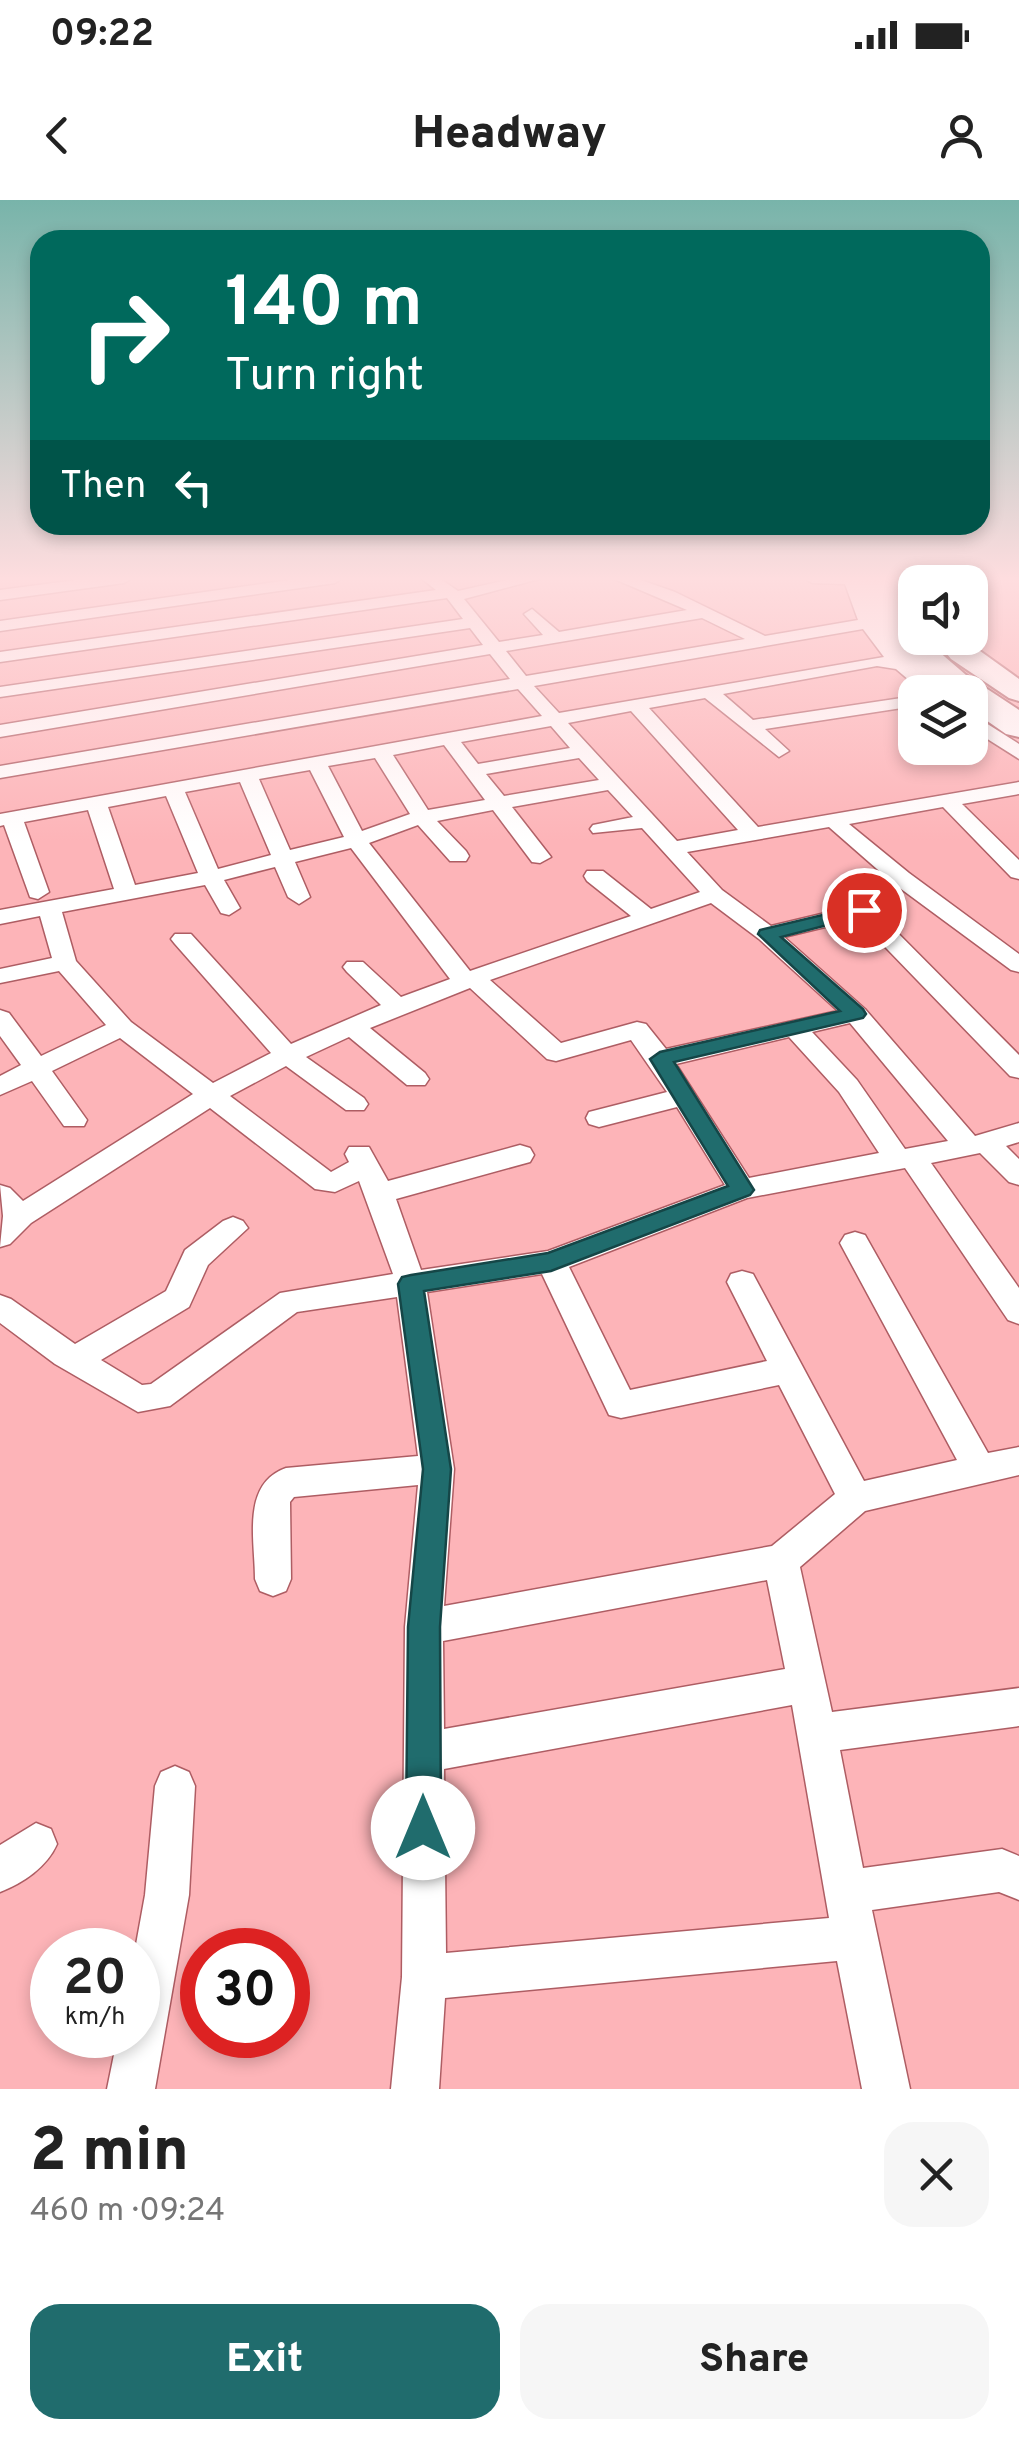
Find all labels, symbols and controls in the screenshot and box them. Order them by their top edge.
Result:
text: 09:22 [50,11,154,60]
text: Headway [412,107,607,164]
icon: back [30,108,85,163]
icon: person [934,108,989,163]
text: 140 m [225,262,423,351]
icon: right [60,270,190,400]
text: Turn right [225,349,424,406]
icon: left [166,460,221,515]
text: Then [60,463,146,512]
map controls [898,565,988,765]
button: sound [898,565,988,655]
button: layers [898,675,988,765]
pin [822,868,907,953]
icon: arrive [837,883,892,938]
position arrow [371,1776,475,1880]
speed limit sign: 30 [180,1928,310,2058]
text: 20 [63,1949,127,2012]
text: km/h [65,2002,125,2034]
text: 2 min [30,2116,189,2192]
button: close [884,2122,989,2227]
text: 460 m · 09:24 [30,2192,225,2232]
button: Exit [30,2304,500,2419]
button: Share [520,2304,989,2419]

